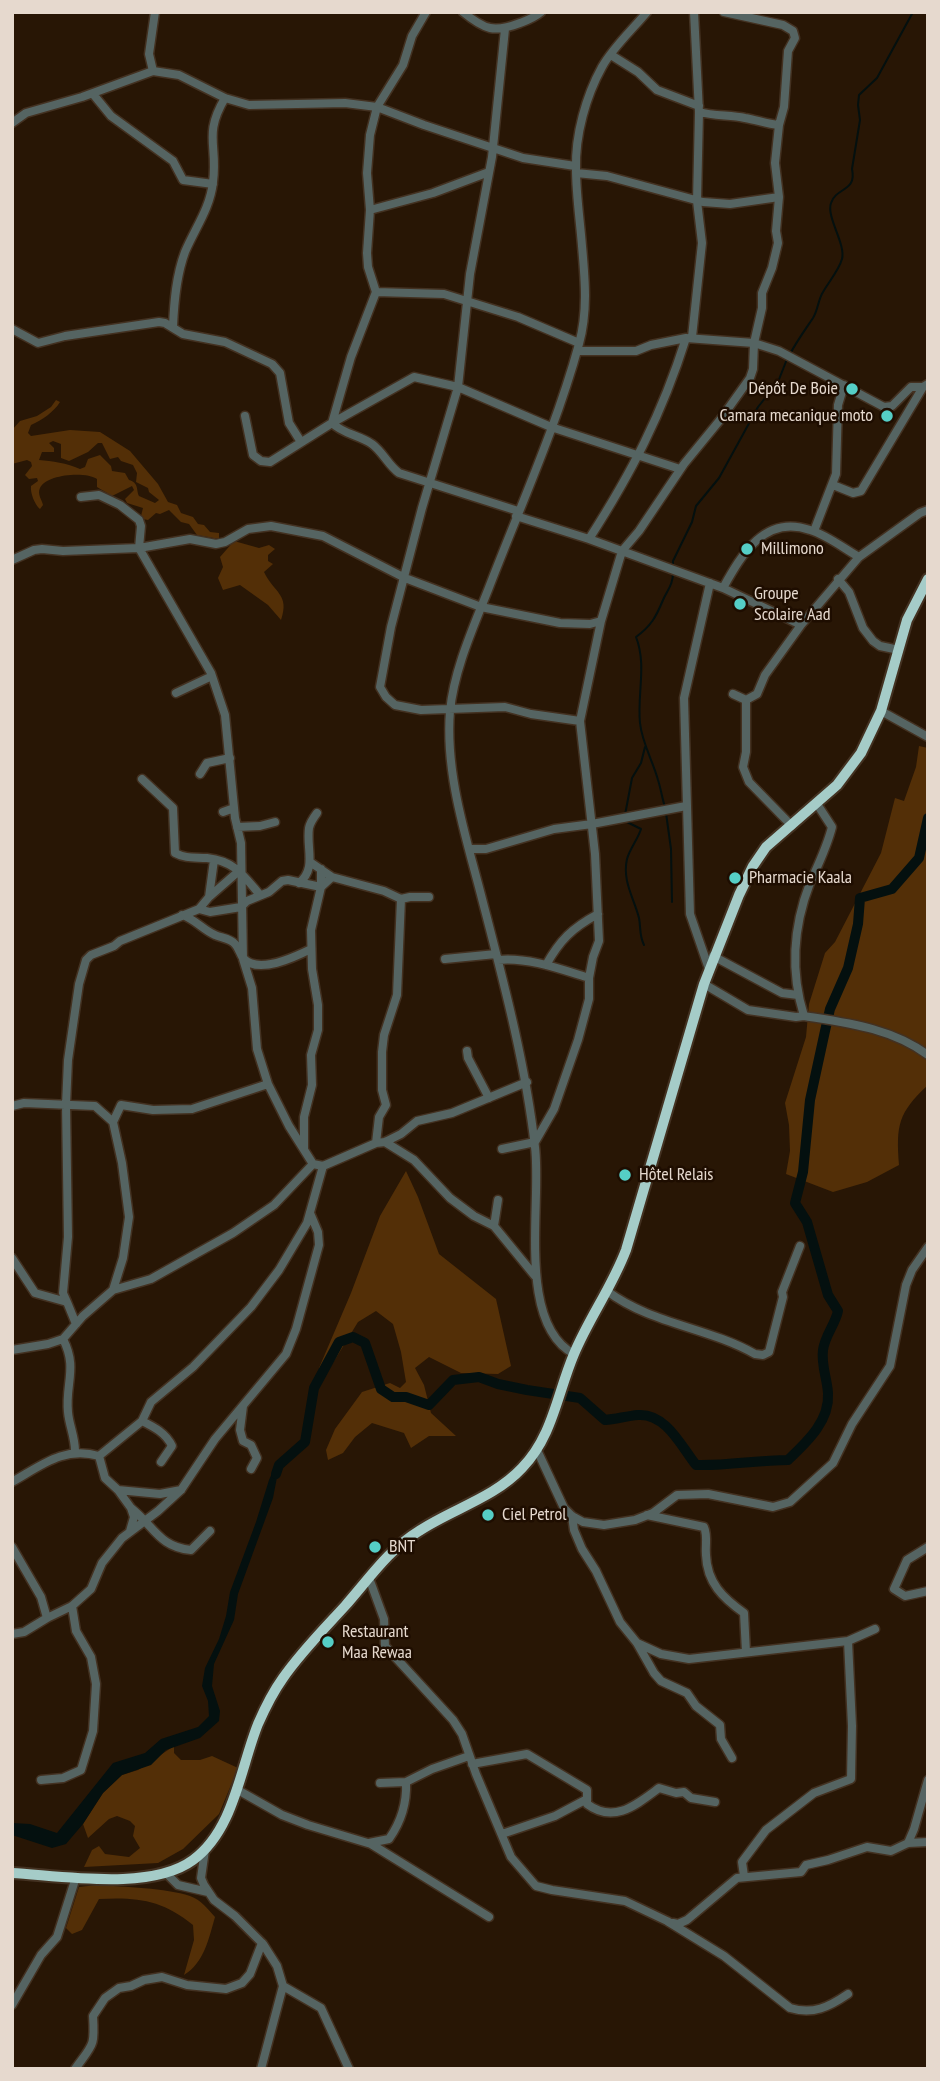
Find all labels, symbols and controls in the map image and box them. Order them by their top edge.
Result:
place label: Dépôt De Boie [748,378,838,400]
marker: Dépôt De Boie [844,381,860,397]
place label: Camara mecanique moto [720,405,873,427]
marker: Camara mecanique moto [879,408,895,424]
place label: Millimono [761,538,824,560]
marker: Millimono [739,541,755,557]
place label: Groupe Scolaire Aad [754,583,831,626]
marker: Groupe Scolaire Aad [732,596,748,612]
place label: Pharmacie Kaala [749,867,852,889]
marker: Pharmacie Kaala [727,870,743,886]
place label: Hôtel Relais [639,1164,713,1186]
marker: Hôtel Relais [617,1167,633,1183]
place label: Ciel Petrol [502,1504,566,1526]
marker: Ciel Petrol [480,1507,496,1523]
place label: BNT [389,1536,415,1558]
marker: BNT [367,1539,383,1555]
place label: Restaurant Maa Rewaa [342,1621,412,1664]
marker: Restaurant Maa Rewaa [320,1634,336,1650]

